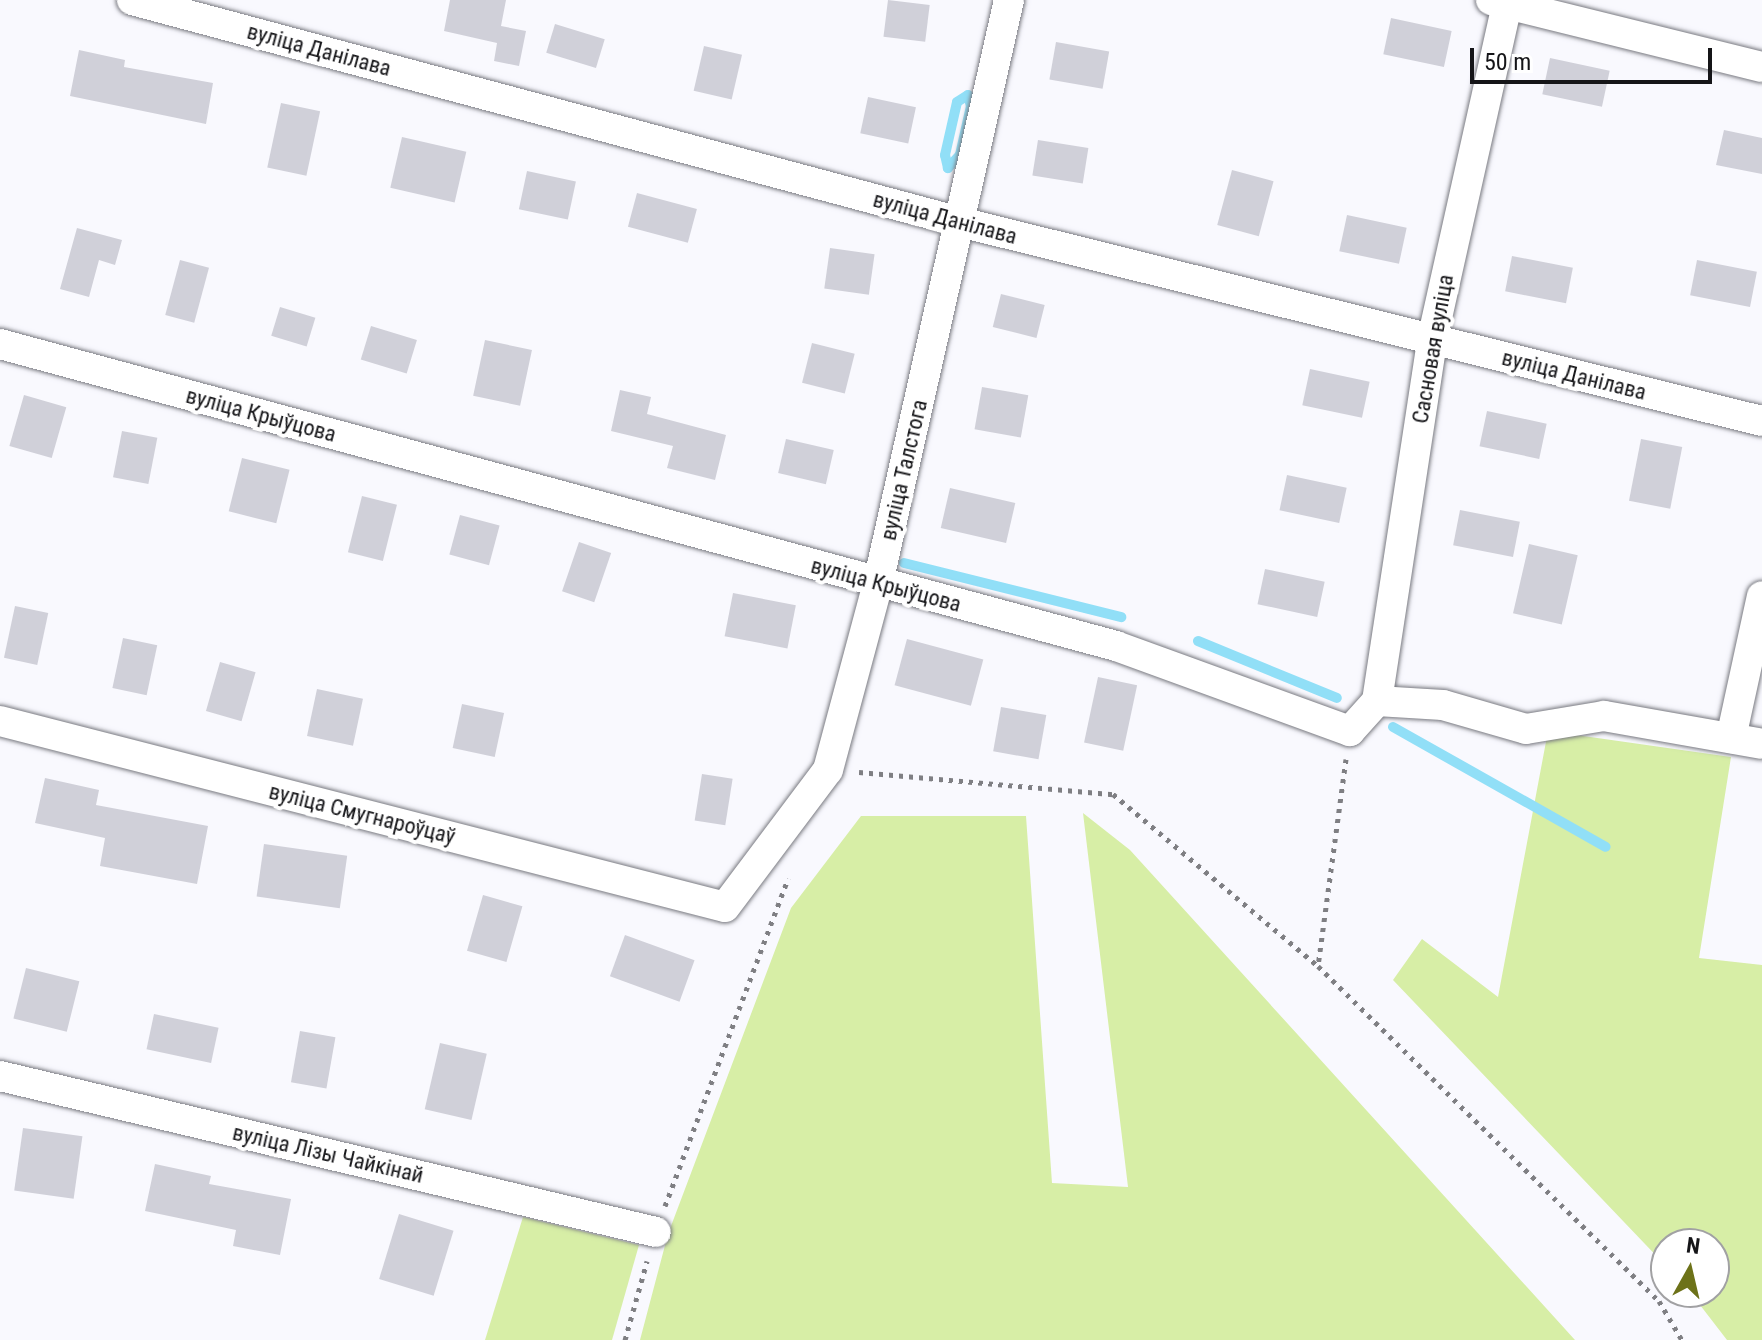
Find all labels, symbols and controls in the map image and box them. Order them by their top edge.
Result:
street label: вуліца Данілава [244,18,394,82]
scale bar [1474,32,1716,82]
text: 50 m [1484,48,1531,76]
street label: вуліца Данілава [870,186,1020,250]
street label: Сасновая вуліца [1407,272,1459,426]
street label: вуліца Данілава [1499,344,1649,406]
street label: вуліца Крыўцова [183,382,339,448]
street label: вуліца Талстога [875,397,933,543]
street label: вуліца Крыўцова [808,552,964,618]
street label: вуліца Смугнароўцаў [266,778,458,850]
street label: вуліца Лізы Чайкінай [230,1119,426,1189]
north arrow [1650,1228,1730,1308]
text: N [1685,1232,1702,1259]

